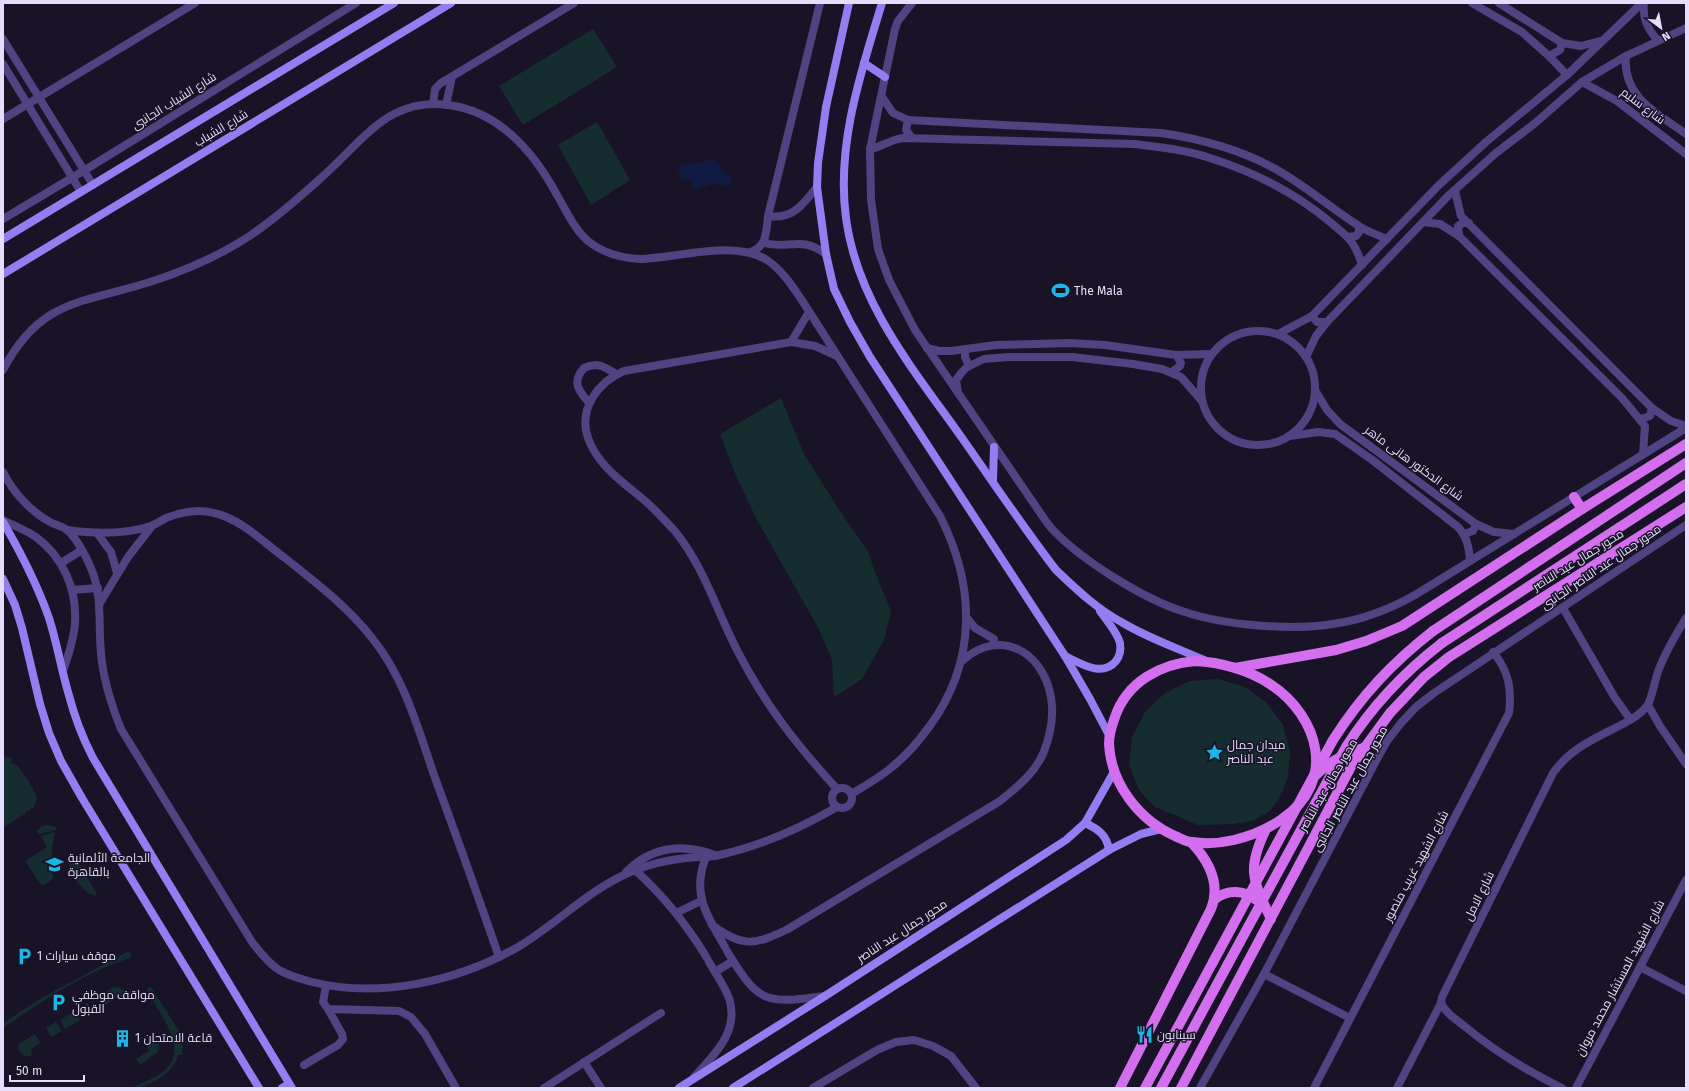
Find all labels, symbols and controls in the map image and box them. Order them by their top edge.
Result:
north arrow [1641,8,1681,48]
text: N [1659,29,1673,44]
street label: شارع الشباب الجانبى [129,69,219,133]
street label: شارع سليم [1618,85,1668,128]
street label: شارع الشباب [192,107,251,150]
sports icon: The Mala [1051,281,1071,301]
place label: The Mala [1074,284,1123,298]
street label: شارع الدكتور هانى ماهر [1361,422,1466,504]
street label: محور جمال عبد الناصر الجانبى [1538,522,1664,612]
street label: محور جمال عبد الناصر [1529,526,1626,594]
street label: محور جمال عبد الناصر الجانبى [1310,724,1390,854]
street label: محور جمال عبد الناصر [1295,736,1360,835]
place label: ميدان جمال عبد الناصر [1226,738,1285,766]
place icon: ميدان جمال عبد الناصر [1204,742,1224,762]
street label: شارع الشهيد غريب منصور [1380,808,1452,925]
place label: الجامعة الألمانية بالقاهرة [68,851,150,879]
school or university icon: الجامعة الألمانية بالقاهرة [45,855,65,875]
street label: شارع الامل [1461,869,1498,924]
street label: محور جمال عبد الناصر [854,897,950,966]
street label: شارع الشهيد المستشار محمد مروان [1573,898,1668,1059]
parking icon: موقف سيارات 1 [14,946,34,966]
place label: موقف سيارات 1 [37,949,116,963]
place label: مواقف موظفي القبول [72,988,155,1016]
parking icon: مواقف موظفي القبول [49,992,69,1012]
restaurant icon: سينابون [1134,1025,1154,1045]
building icon: قاعة الامتحان 1 [112,1028,132,1048]
place label: سينابون [1157,1028,1196,1042]
place label: قاعة الامتحان 1 [135,1031,212,1045]
scale bar [10,1057,84,1083]
text: 50 m [16,1064,42,1078]

